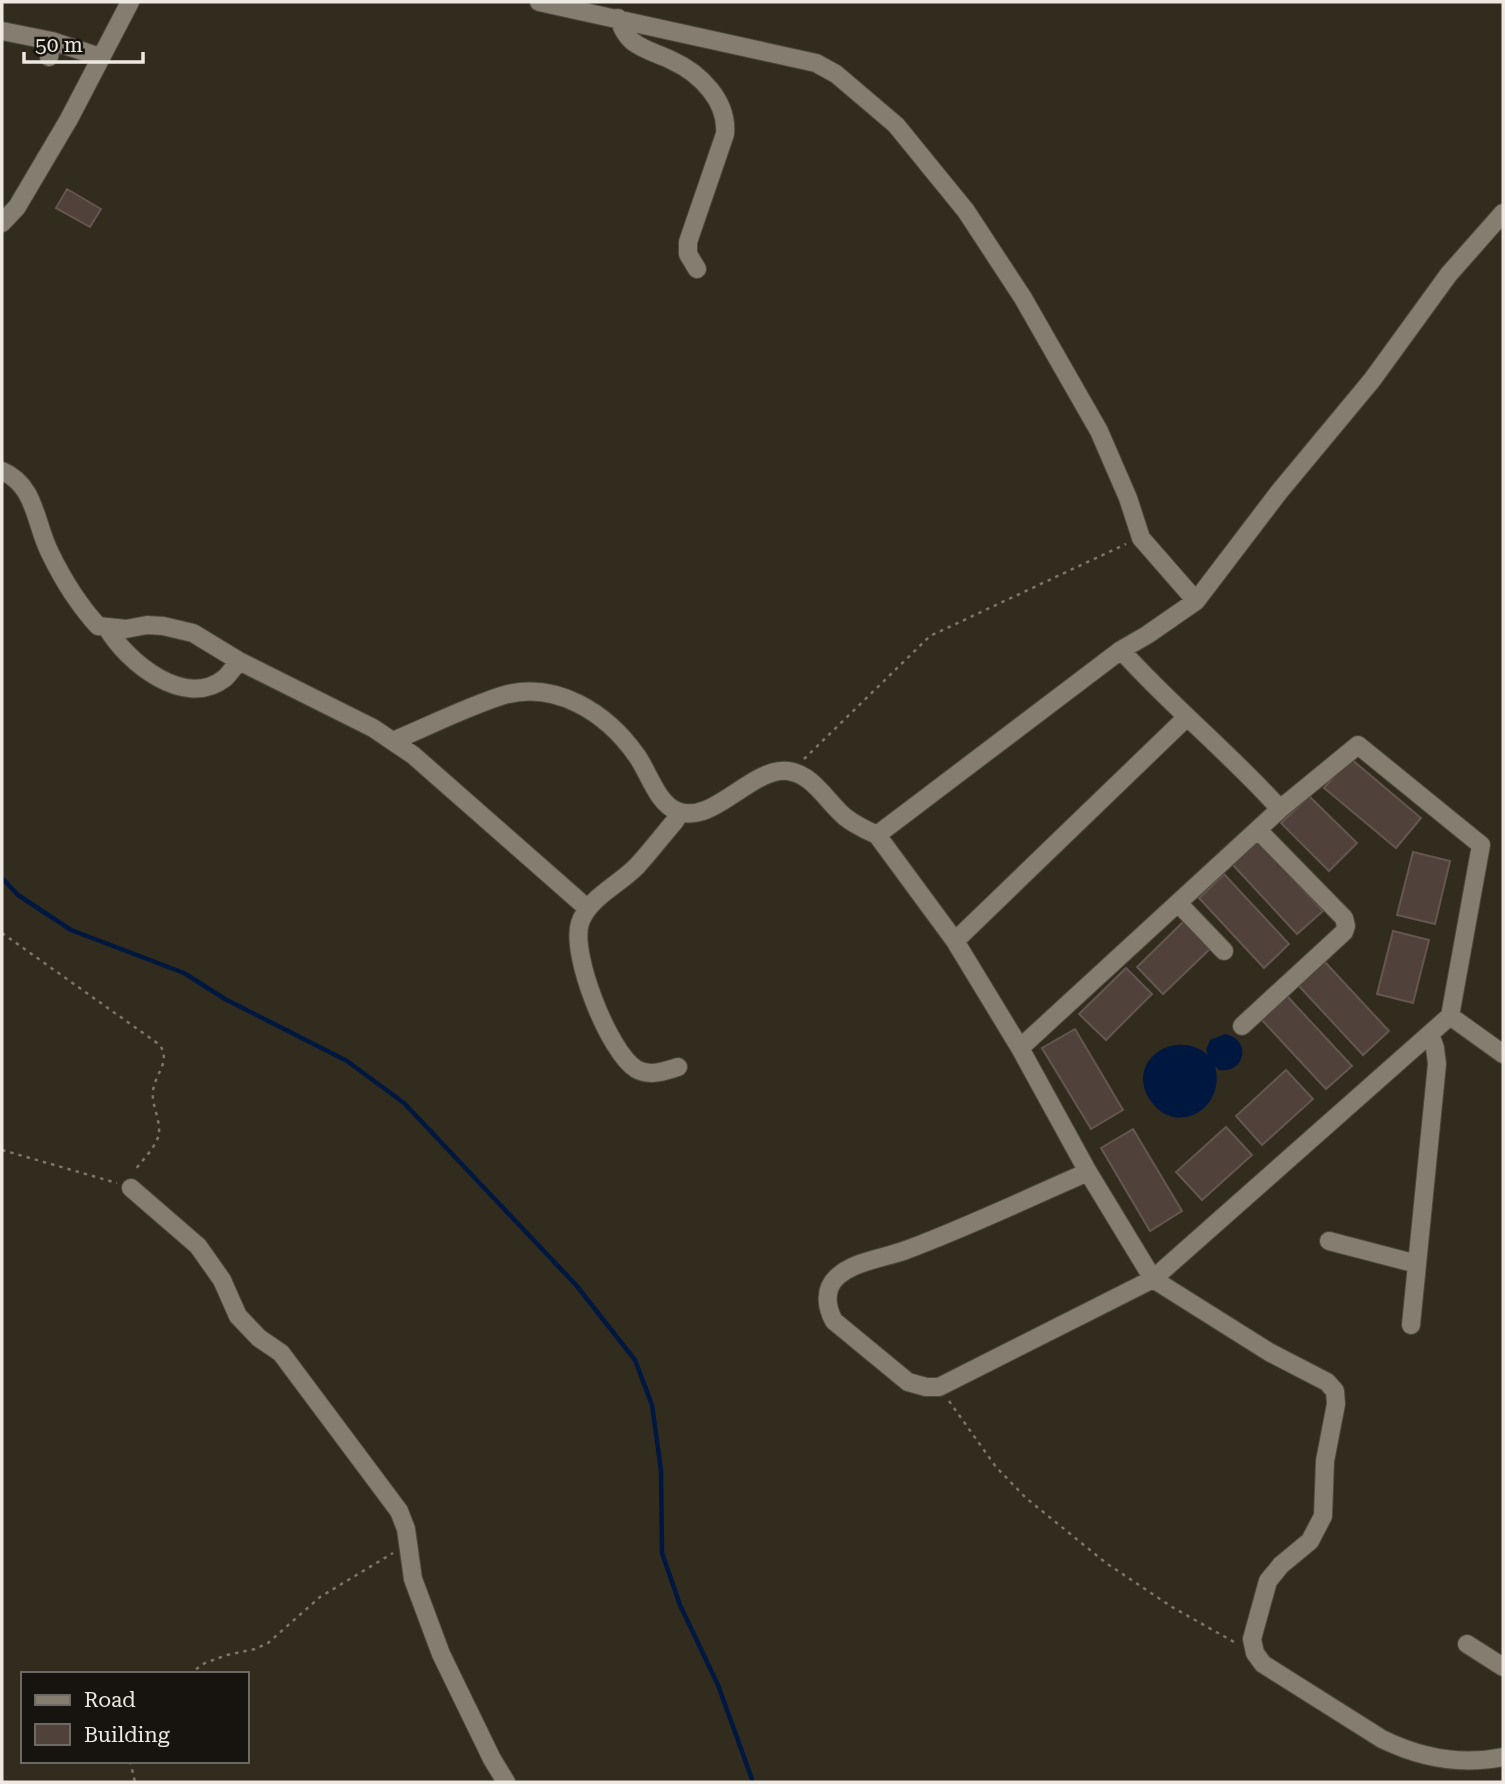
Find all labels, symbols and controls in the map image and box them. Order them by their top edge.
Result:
scale bar [24,21,144,65]
text: 50 m [35,33,83,57]
legend [21,1672,248,1763]
text: Road [84,1688,136,1712]
text: Building [84,1723,170,1747]

